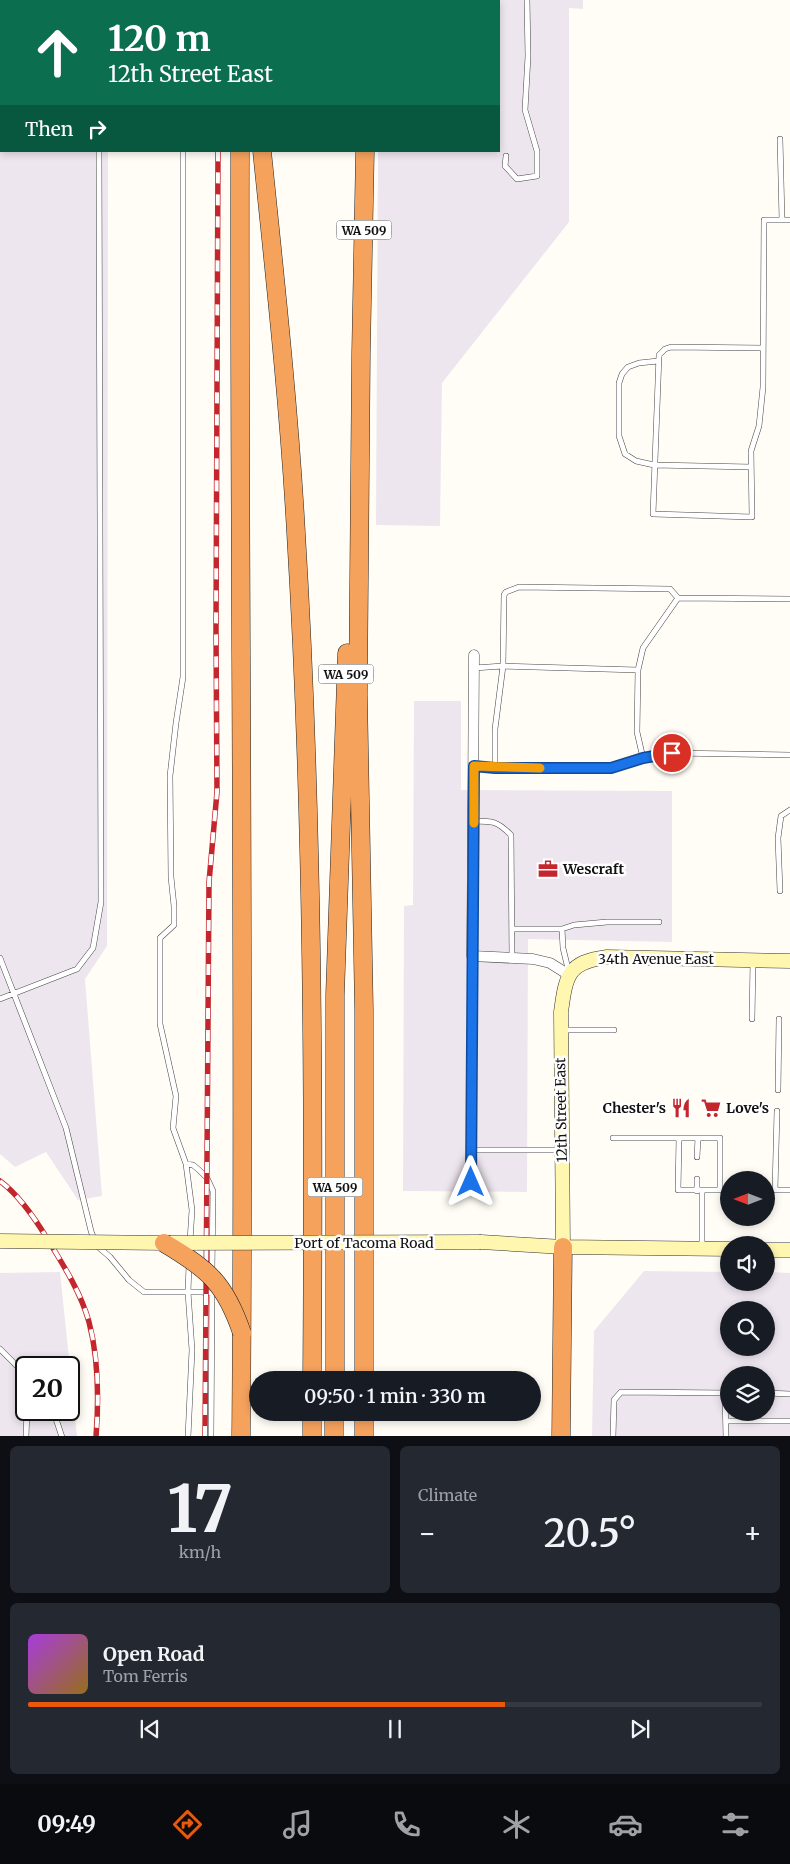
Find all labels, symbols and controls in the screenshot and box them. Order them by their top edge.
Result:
text: 120 m [108,17,211,61]
icon: ahead [25,20,90,85]
text: 12th Street East [108,60,273,88]
icon: right [83,115,111,143]
text: Then [25,117,73,141]
road number: WA 509 [336,220,392,240]
road number: WA 509 [318,664,374,684]
pin [651,732,693,774]
icon: arrive [658,739,686,767]
office icon: Wescraft [537,858,559,880]
place label: Wescraft [562,860,624,878]
street label: 34th Avenue East [598,950,714,968]
street label: 12th Street East [551,1057,571,1163]
restaurant icon: Chester's [670,1097,692,1119]
supermarket icon: Love's [700,1097,722,1119]
place label: Chester's [603,1099,666,1117]
place label: Love's [726,1099,769,1117]
position arrow [444,1155,496,1207]
north arrow [720,1171,775,1226]
map controls [720,1171,775,1421]
road number: WA 509 [308,1178,362,1196]
street label: Port of Tacoma Road [294,1234,434,1252]
button: sound [720,1236,775,1291]
button: search [720,1301,775,1356]
speed limit sign: 20 [15,1356,80,1421]
button: layers [720,1366,775,1421]
text: 09:50 · 1 min · 330 m [304,1384,486,1408]
text: 17 [167,1468,233,1550]
text: Climate [418,1485,477,1505]
text: 20.5° [544,1510,636,1557]
text: − [418,1515,437,1551]
text: + [743,1515,762,1551]
text: km/h [179,1542,221,1562]
text: Open Road [103,1642,205,1666]
text: Tom Ferris [103,1666,188,1686]
icon: previous [136,1715,164,1743]
icon: pause [381,1715,409,1743]
icon: next [626,1715,654,1743]
icon: directions [170,1807,205,1842]
icon: music [280,1807,315,1842]
icon: phone [389,1807,424,1842]
icon: climate [499,1807,534,1842]
icon: car [608,1807,643,1842]
icon: filters [718,1807,753,1842]
text: 09:49 [37,1810,96,1838]

